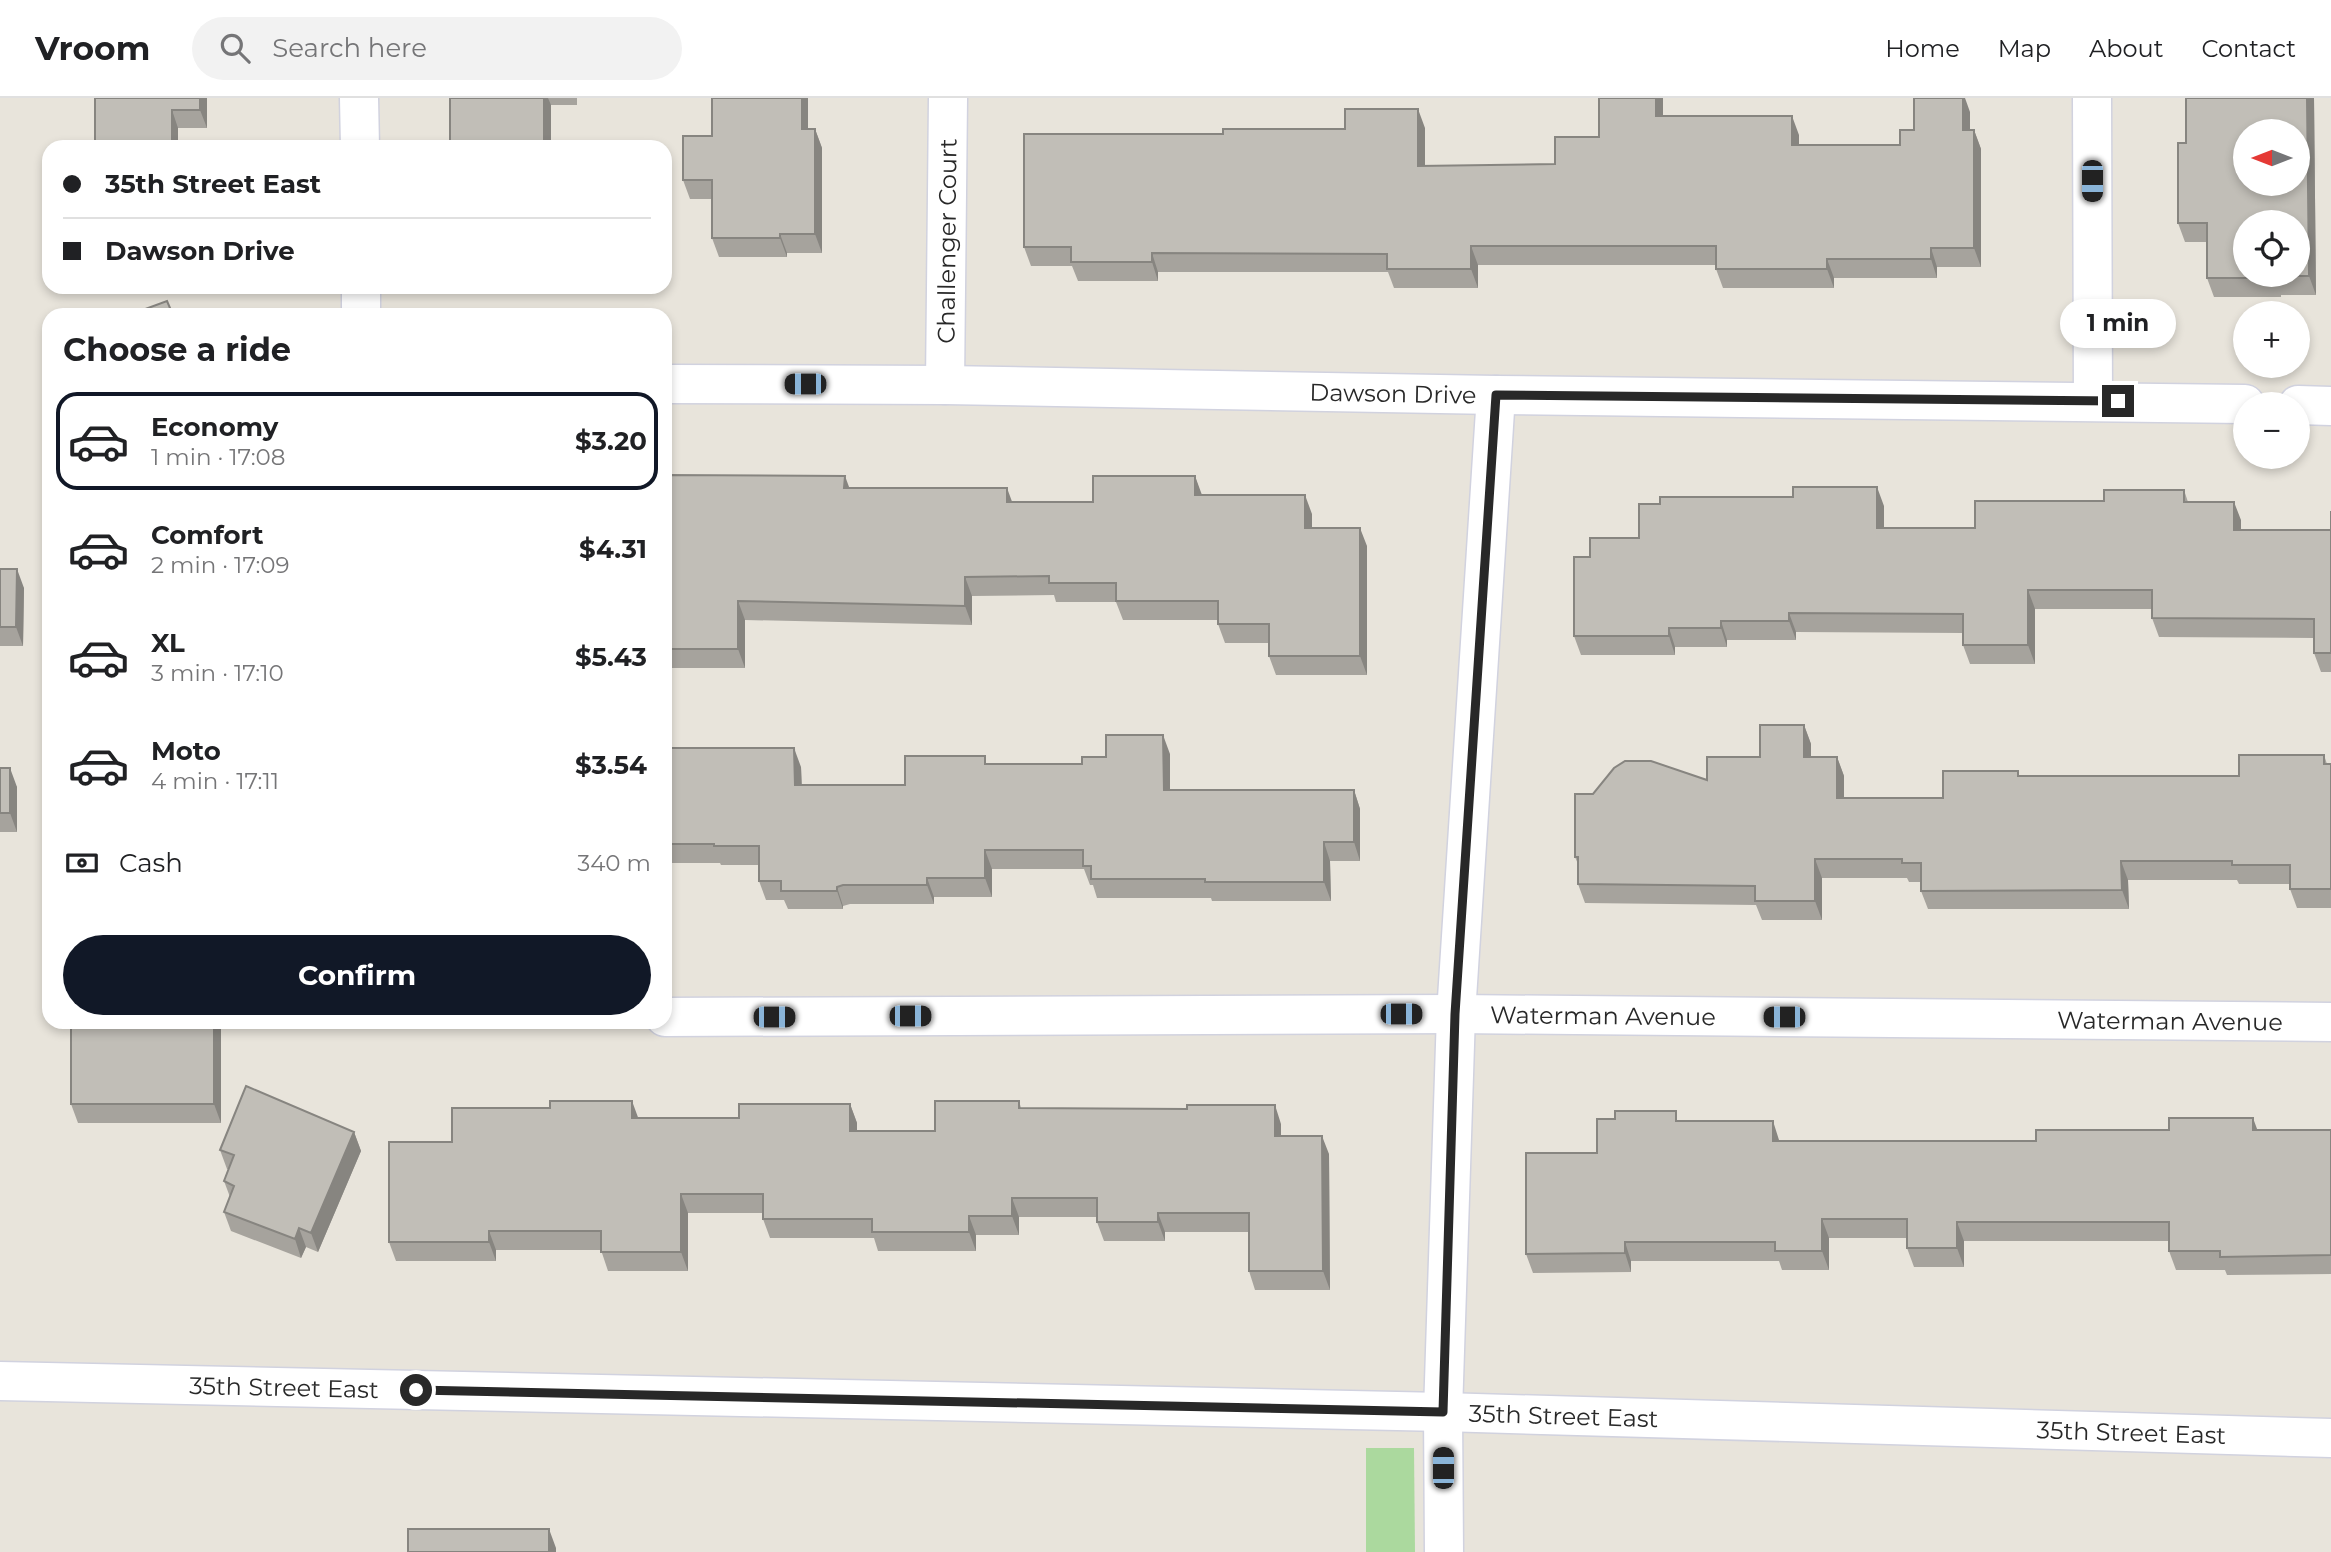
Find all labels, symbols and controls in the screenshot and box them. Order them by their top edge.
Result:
search box [192,17,682,80]
text: Vroom [35,28,150,68]
icon: search [216,29,254,67]
text: Search here [272,32,427,64]
text: Home [1885,34,1960,63]
text: Map [1998,34,2051,63]
text: About [2089,34,2163,63]
text: Contact [2201,34,2296,63]
north arrow [2233,119,2310,196]
map controls [2233,119,2310,469]
street label: Challenger Court [931,138,962,344]
car [2082,160,2103,202]
text: 35th Street East [105,168,321,200]
button: locate [2233,210,2310,287]
text: Dawson Drive [105,235,295,267]
callout: 1 min [2060,300,2176,348]
button: + [2233,301,2310,378]
text: 1 min [2087,309,2149,337]
text: Choose a ride [63,330,291,369]
car [785,374,827,395]
street label: Dawson Drive [1309,377,1477,409]
route end [2102,385,2134,417]
button: − [2233,392,2310,469]
icon: car [67,410,130,473]
text: Economy [151,411,278,443]
text: $3.20 [575,425,647,457]
text: 1 min · 17:08 [151,443,285,471]
icon: car [67,518,130,581]
text: Comfort [151,519,263,551]
text: $4.31 [579,533,647,565]
text: 2 min · 17:09 [151,551,290,579]
icon: car [67,626,130,689]
text: XL [151,627,185,659]
text: $5.43 [575,641,647,673]
text: 3 min · 17:10 [151,659,284,687]
icon: car [67,734,130,797]
text: Moto [151,735,221,767]
text: $3.54 [575,749,647,781]
text: 4 min · 17:11 [151,767,279,795]
icon: cash [63,844,101,882]
text: Cash [119,847,183,879]
text: 340 m [577,849,651,877]
button: Confirm [63,935,651,1015]
street label: Waterman Avenue [1490,1000,1716,1031]
car [1381,1004,1423,1025]
street label: Waterman Avenue [2057,1005,2283,1036]
car [890,1006,932,1027]
car [754,1007,796,1028]
car [1764,1007,1806,1028]
street label: 35th Street East [189,1371,379,1404]
route start [400,1374,432,1406]
street label: 35th Street East [1468,1398,1659,1433]
street label: 35th Street East [2036,1415,2227,1449]
car [1433,1447,1454,1489]

